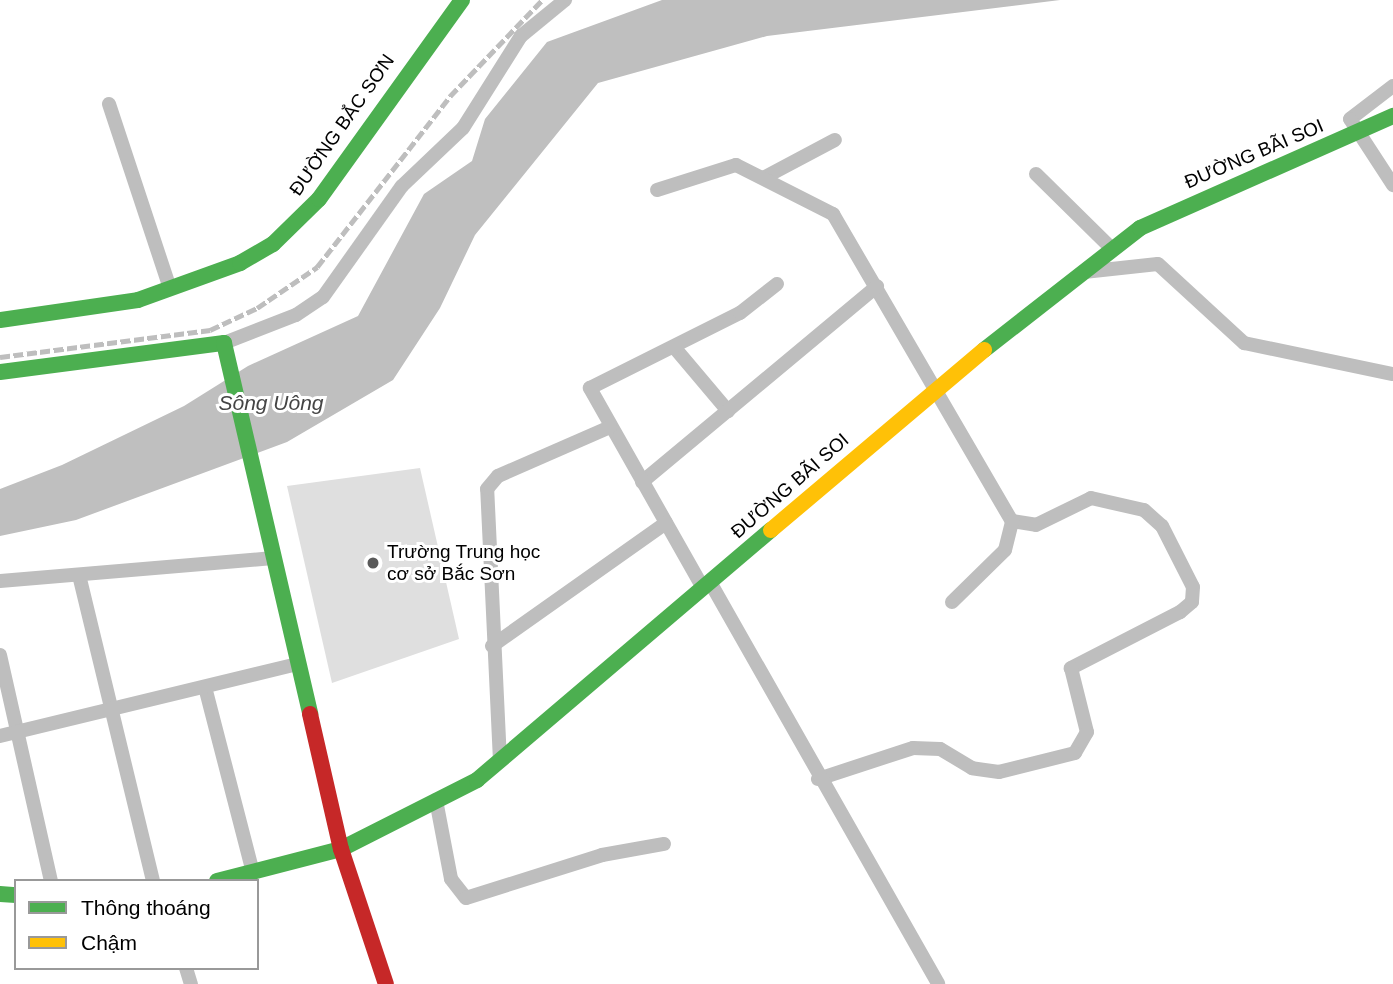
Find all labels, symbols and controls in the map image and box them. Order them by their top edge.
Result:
street label: ĐƯỜNG BẮC SƠN [285,50,399,200]
street label: ĐƯỜNG BÃI SOI [1181,114,1327,194]
water label: Sông Uông [218,390,324,416]
street label: ĐƯỜNG BÃI SOI [726,429,854,543]
place label: Trường Trung học cơ sở Bắc Sơn [387,541,541,585]
marker: Trường Trung học cơ sở Bắc Sơn [365,555,381,571]
legend [14,879,259,970]
text: Thông thoáng [81,896,211,919]
text: Chậm [81,931,137,954]

